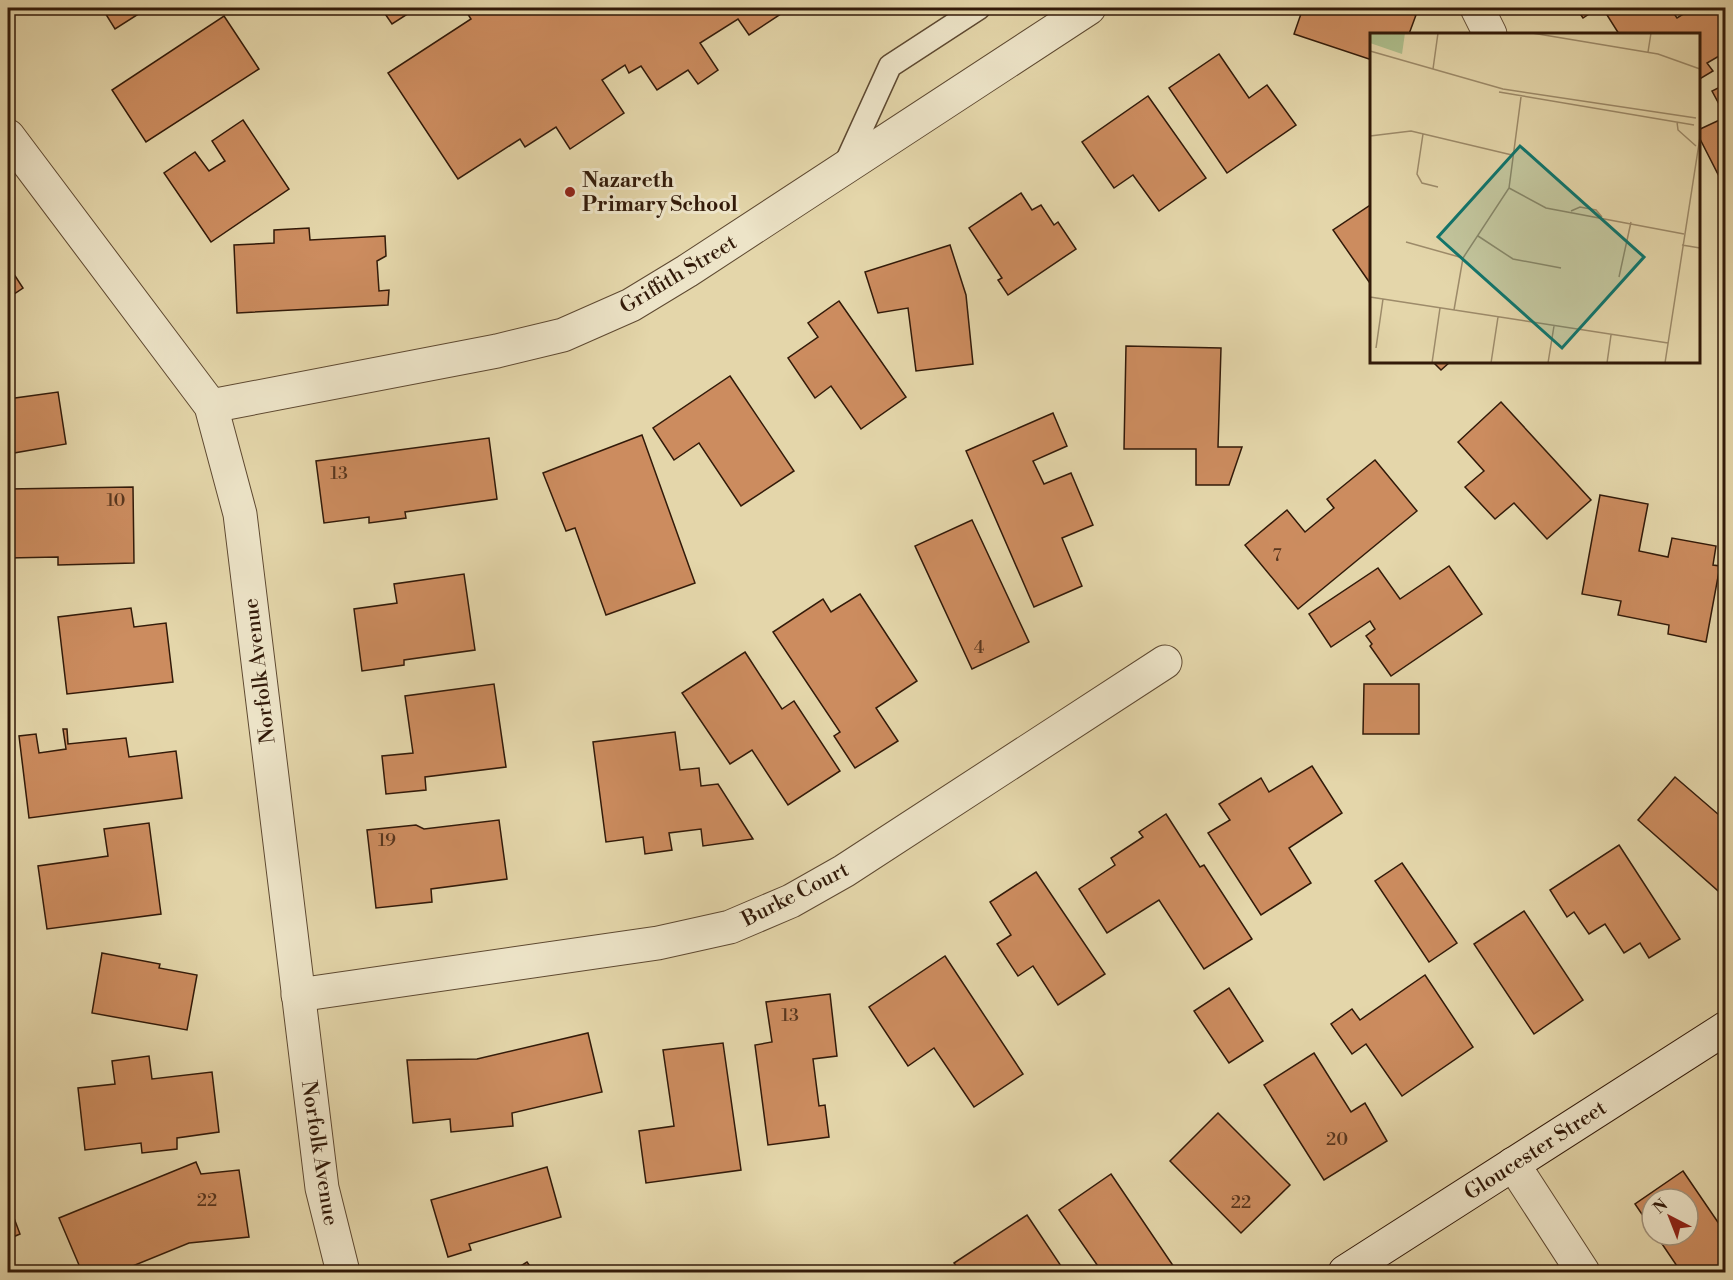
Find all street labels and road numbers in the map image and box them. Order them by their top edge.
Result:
street label: Griffith Street [615,229,742,320]
street label: Norfolk Avenue [238,597,282,745]
street label: Burke Court [737,857,854,933]
street label: Norfolk Avenue [295,1079,343,1228]
street label: Gloucester Street [1460,1095,1612,1206]

